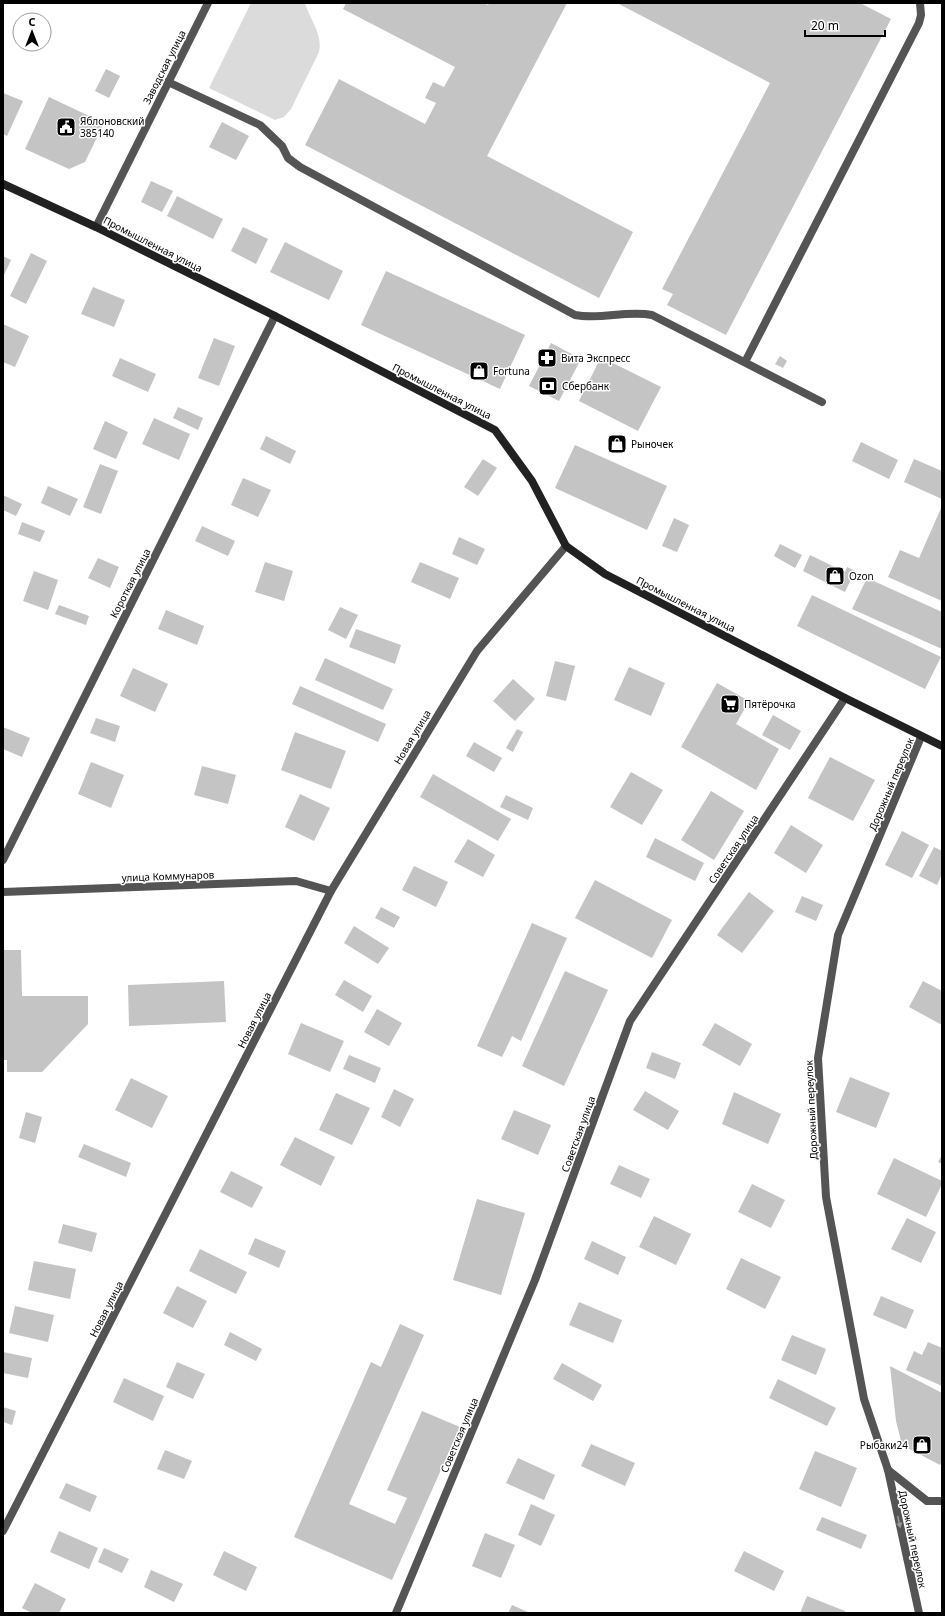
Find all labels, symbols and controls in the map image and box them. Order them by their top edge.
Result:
north arrow [12,12,52,52]
scale bar [805,12,885,38]
text: С [28,14,36,29]
text: 20 m [811,17,839,34]
street label: Заводская улица [139,28,189,106]
place label: Яблоновский 385140 [80,114,145,140]
public building icon: Яблоновский 385140 [55,116,77,138]
street label: Промышленная улица [101,213,205,275]
pharmacy icon: Вита Экспресс [536,347,558,369]
place label: Вита Экспресс [561,351,631,365]
street label: Промышленная улица [390,360,494,422]
shop icon: Fortuna [468,360,490,382]
place label: Fortuna [493,364,530,378]
bank icon: Сбербанк [537,375,559,397]
place label: Сбербанк [562,379,610,393]
shop icon: Рыночек [606,433,628,455]
place label: Рыночек [631,437,674,451]
street label: Короткая улица [107,546,153,620]
shop icon: Ozon [824,565,846,587]
place label: Ozon [849,569,874,583]
street label: Промышленная улица [634,573,738,635]
supermarket icon: Пятёрочка [719,693,741,715]
place label: Пятёрочка [744,697,796,711]
street label: Новая улица [390,707,434,767]
street label: Дорожный переулок [865,735,917,833]
street label: Советская улица [705,812,761,886]
street label: улица Коммунаров [121,867,215,885]
street label: Новая улица [234,990,274,1050]
street label: Дорожный переулок [801,1059,821,1160]
street label: Советская улица [558,1094,598,1174]
street label: Новая улица [86,1279,126,1339]
street label: Советская улица [437,1395,481,1475]
shop icon: Рыбаки24 [911,1434,933,1456]
place label: Рыбаки24 [860,1438,908,1452]
street label: Дорожный переулок [896,1489,930,1590]
one-way arrow [896,1515,902,1528]

